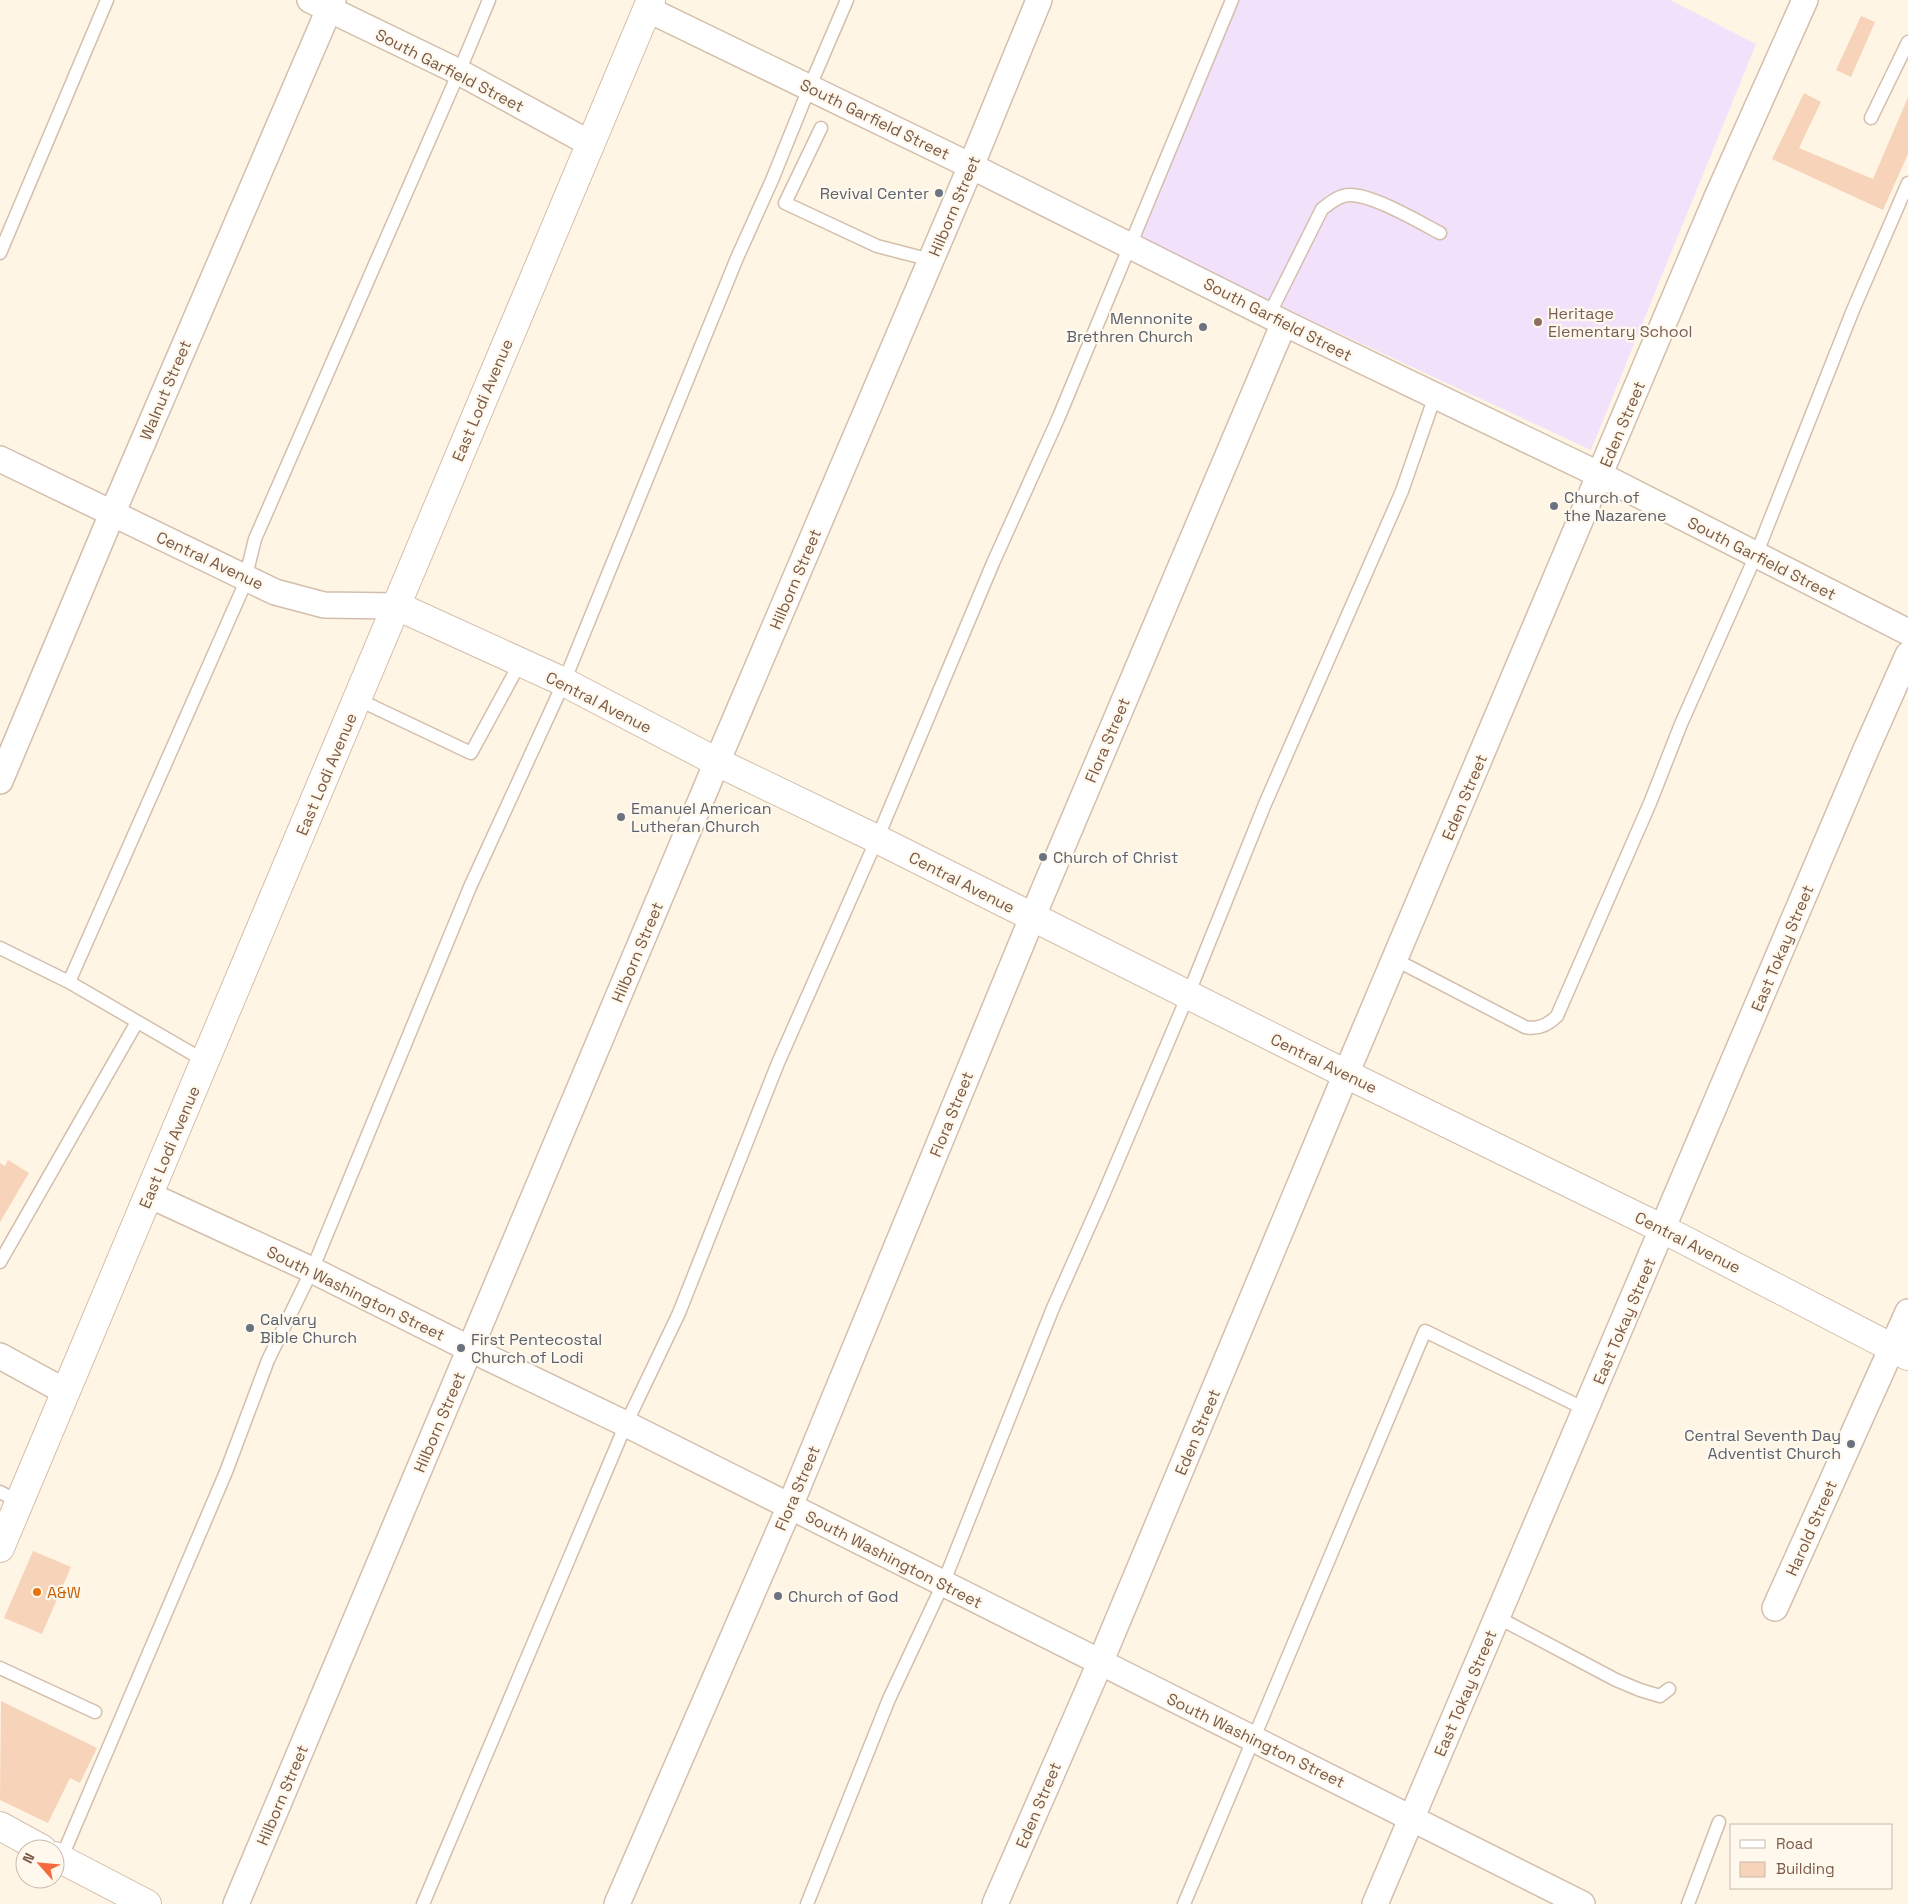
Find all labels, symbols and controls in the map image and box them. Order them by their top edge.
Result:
street label: South Garfield Street [372,24,528,117]
street label: South Garfield Street [797,74,953,165]
street label: Hilborn Street [924,153,985,260]
place label: Revival Center [820,183,929,204]
marker: Revival Center [933,187,945,199]
street label: South Garfield Street [1200,273,1356,366]
place label: Heritage Elementary School [1548,303,1693,342]
place label: Mennonite Brethren Church [1066,308,1193,347]
marker: Heritage Elementary School [1532,316,1544,328]
marker: Mennonite Brethren Church [1197,321,1209,333]
street label: East Lodi Avenue [447,336,518,465]
street label: Walnut Street [135,337,196,443]
street label: Eden Street [1595,378,1650,470]
place label: Church of the Nazarene [1564,487,1667,526]
marker: Church of the Nazarene [1548,500,1560,512]
street label: South Garfield Street [1684,512,1840,605]
street label: Central Avenue [153,526,267,594]
street label: Hilborn Street [765,526,826,633]
street label: Central Avenue [542,667,655,738]
street label: Flora Street [1080,694,1135,786]
street label: East Lodi Avenue [291,710,362,839]
street label: Eden Street [1437,751,1492,843]
place label: Emanuel American Lutheran Church [631,798,772,837]
marker: Emanuel American Lutheran Church [615,811,627,823]
street label: Central Avenue [905,847,1018,918]
place label: Church of Christ [1053,847,1178,868]
marker: Church of Christ [1037,851,1049,863]
street label: East Tokay Street [1746,882,1819,1015]
street label: Hilborn Street [607,899,668,1006]
street label: Central Avenue [1267,1029,1381,1098]
street label: Flora Street [925,1068,978,1160]
street label: East Lodi Avenue [134,1083,205,1212]
street label: Central Avenue [1631,1207,1744,1278]
street label: South Washington Street [263,1241,448,1346]
street label: East Tokay Street [1588,1255,1661,1388]
place label: Calvary Bible Church [260,1309,357,1348]
marker: Calvary Bible Church [244,1322,256,1334]
place label: First Pentecostal Church of Lodi [471,1329,602,1368]
marker: First Pentecostal Church of Lodi [455,1342,467,1354]
street label: Hilborn Street [409,1369,470,1476]
street label: Eden Street [1170,1386,1225,1478]
place label: Central Seventh Day Adventist Church [1684,1425,1841,1464]
marker: Central Seventh Day Adventist Church [1845,1438,1857,1450]
street label: Flora Street [770,1442,825,1534]
street label: Harold Street [1781,1477,1842,1579]
street label: South Washington Street [802,1506,986,1613]
place label: A&W [47,1582,81,1603]
marker: A&W [31,1586,43,1598]
place label: Church of God [788,1586,899,1607]
marker: Church of God [772,1590,784,1602]
street label: East Tokay Street [1429,1627,1502,1760]
street label: South Washington Street [1163,1688,1348,1793]
street label: Hilborn Street [252,1742,313,1849]
street label: Eden Street [1011,1759,1066,1851]
legend [1730,1824,1893,1889]
text: Road [1776,1834,1813,1853]
north arrow [15,1839,65,1889]
text: N [18,1850,39,1866]
text: Building [1776,1859,1835,1878]

